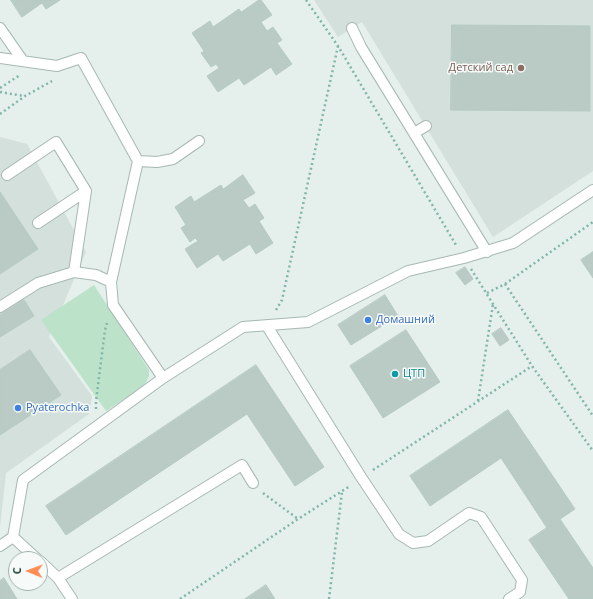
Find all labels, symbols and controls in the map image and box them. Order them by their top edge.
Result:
place label: Детский сад [449,61,513,75]
marker: Детский сад [516,63,526,73]
place label: Домашний [376,313,435,327]
marker: Домашний [363,315,373,325]
place label: ЦТП [403,367,425,381]
marker: ЦТП [390,369,400,379]
place label: Pyaterochka [26,401,89,415]
marker: Pyaterochka [13,403,23,413]
north arrow [8,551,48,591]
text: С [9,567,24,574]

